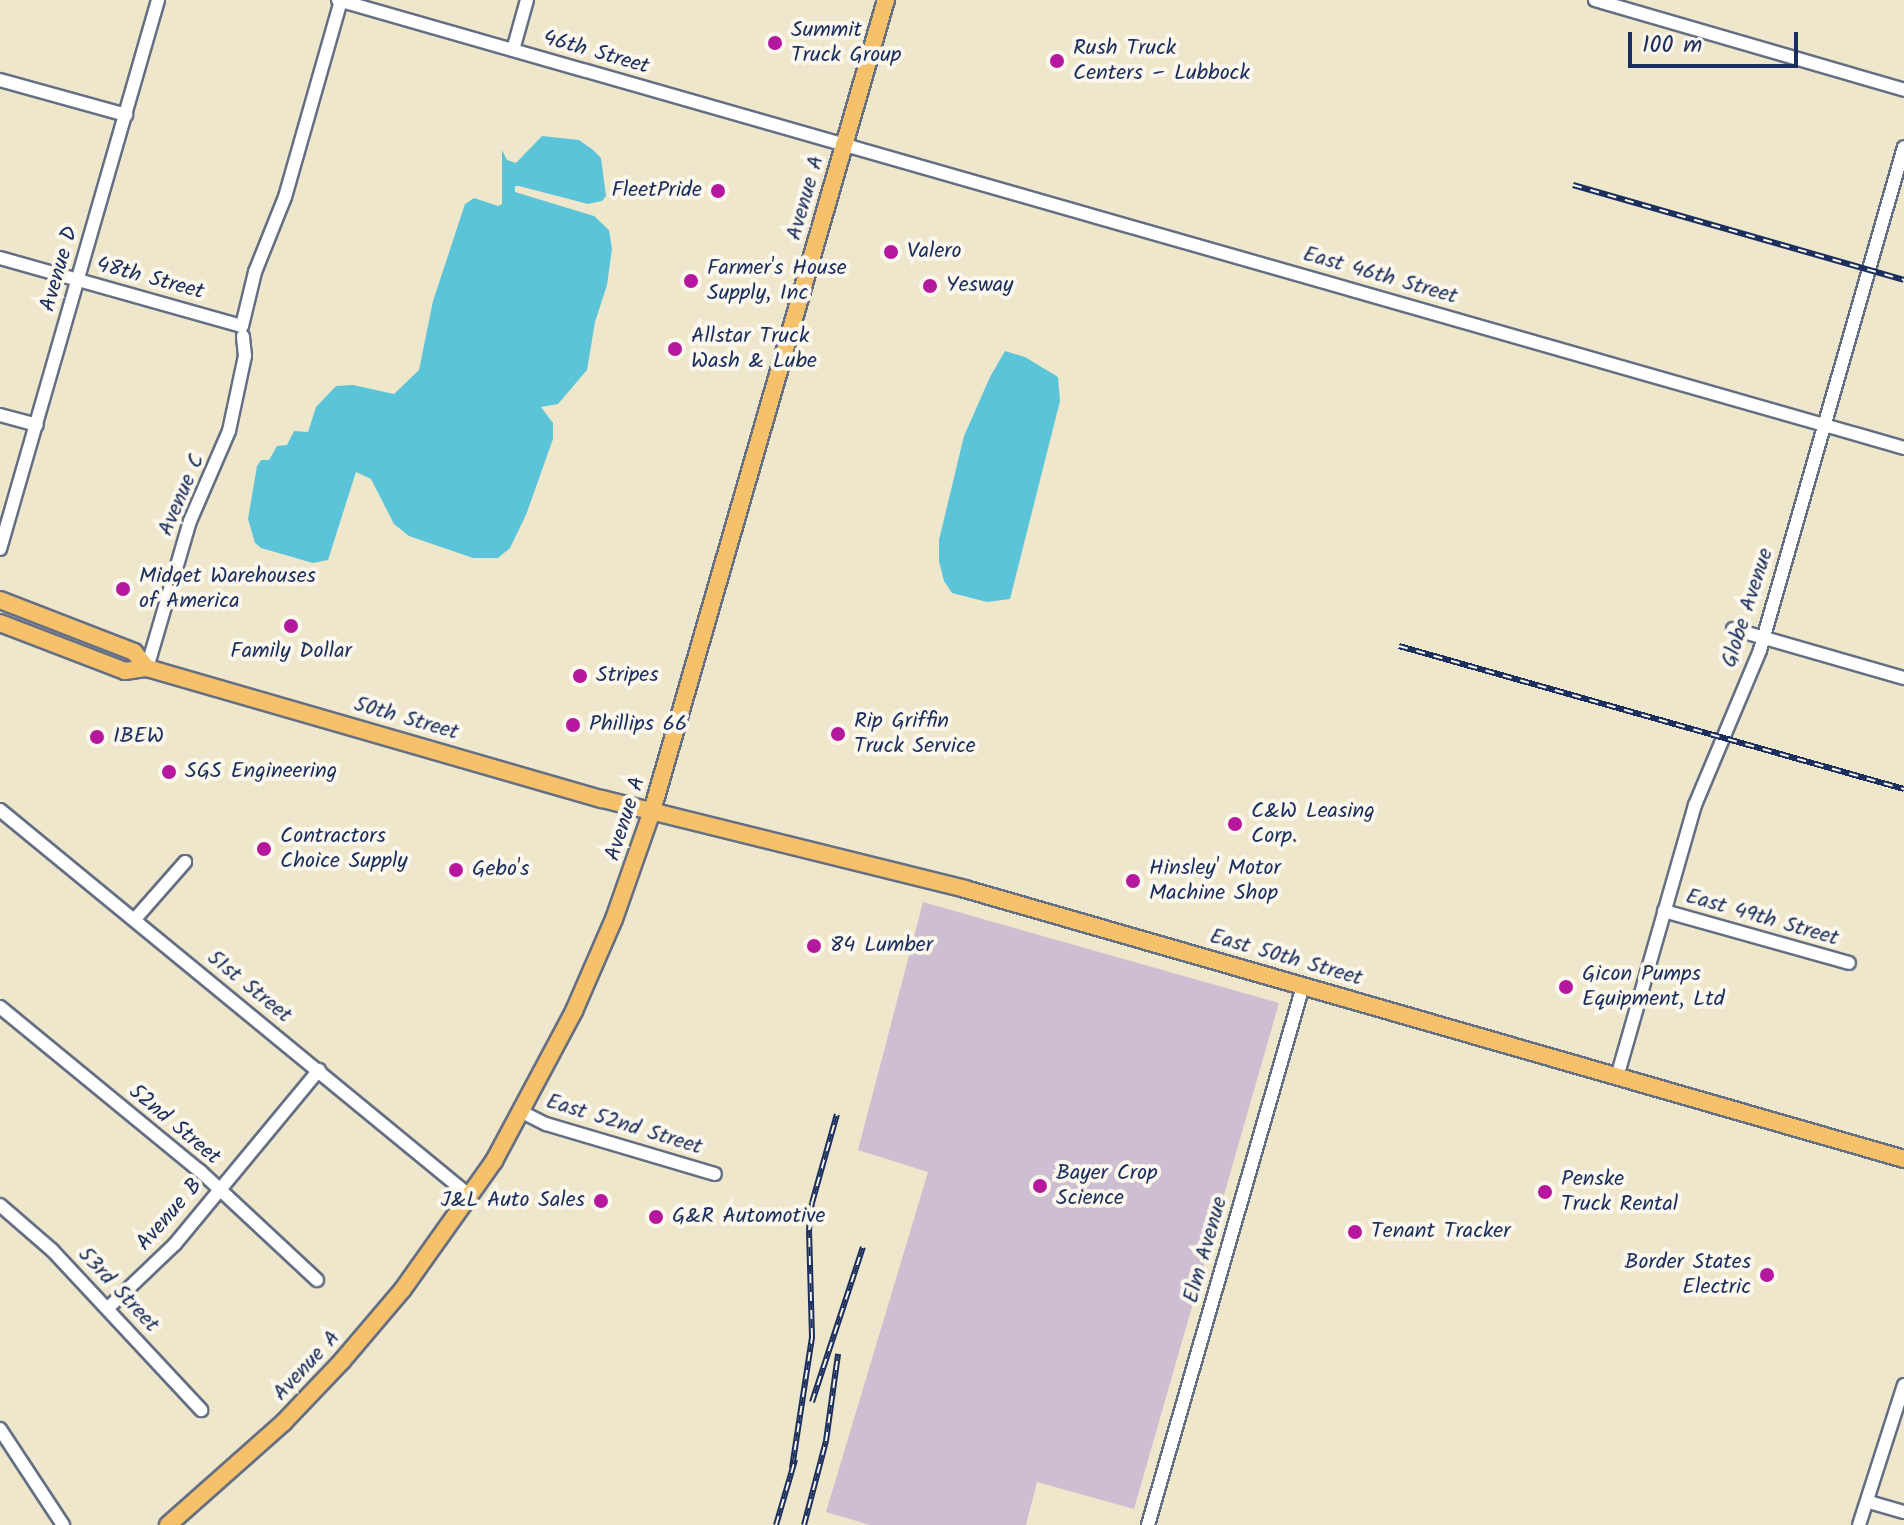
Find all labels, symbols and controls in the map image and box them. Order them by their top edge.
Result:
scale bar [1632,16,1802,66]
place label: Summit Truck Group [791,17,901,68]
street label: 46th Street [540,25,652,81]
text: 100 m [1642,26,1702,65]
marker: Summit Truck Group [766,34,784,52]
place label: Rush Truck Centers – Lubbock [1073,35,1250,86]
marker: Rush Truck Centers – Lubbock [1048,52,1066,70]
street label: Avenue A [781,153,831,243]
place label: FleetPride [611,178,702,204]
marker: FleetPride [709,182,727,200]
street label: Avenue D [35,223,85,315]
place label: Valero [907,239,962,265]
street label: East 46th Street [1300,241,1460,311]
marker: Valero [882,243,900,261]
street label: 48th Street [93,252,207,306]
place label: Farmer's House Supply, Inc [707,255,847,306]
marker: Farmer's House Supply, Inc [682,272,700,290]
place label: Yesway [946,273,1013,299]
marker: Yesway [921,277,939,295]
place label: Allstar Truck Wash & Lube [691,323,817,374]
marker: Allstar Truck Wash & Lube [666,340,684,358]
street label: Avenue C [153,450,211,540]
street label: Globe Avenue [1716,545,1780,671]
place label: Midget Warehouses of America [139,563,316,614]
marker: Midget Warehouses of America [114,580,132,598]
marker: Family Dollar [282,617,300,635]
place label: Family Dollar [230,639,352,665]
place label: Stripes [596,663,659,689]
marker: Stripes [571,667,589,685]
street label: 50th Street [351,691,461,747]
place label: Rip Griffin Truck Service [854,708,976,760]
place label: Phillips 66 [589,712,687,738]
marker: Phillips 66 [564,716,582,734]
place label: IBEW [113,724,164,750]
marker: Rip Griffin Truck Service [829,725,847,743]
marker: IBEW [88,728,106,746]
place label: SGS Engineering [185,759,337,785]
marker: SGS Engineering [160,763,178,781]
street label: Avenue A [600,774,652,864]
place label: C&W Leasing Corp. [1251,798,1375,850]
marker: C&W Leasing Corp. [1226,815,1244,833]
place label: Contractors Choice Supply [280,823,408,874]
marker: Contractors Choice Supply [255,840,273,858]
place label: Hinsley' Motor Machine Shop [1149,855,1281,906]
place label: Gebo's [472,857,529,883]
marker: Gebo's [447,861,465,879]
marker: Hinsley' Motor Machine Shop [1124,872,1142,890]
street label: East 49th Street [1683,884,1841,952]
street label: East 50th Street [1207,924,1365,992]
place label: 84 Lumber [830,933,933,959]
marker: 84 Lumber [805,937,823,955]
street label: 51st Street [201,945,297,1029]
place label: Gicon Pumps Equipment, Ltd [1582,961,1725,1012]
marker: Gicon Pumps Equipment, Ltd [1557,978,1575,996]
street label: 52nd Street [123,1079,225,1171]
street label: East 52nd Street [543,1089,705,1161]
place label: Bayer Crop Science [1056,1160,1158,1212]
place label: Penske Truck Rental [1561,1166,1678,1218]
street label: Avenue B [131,1173,209,1257]
marker: Bayer Crop Science [1031,1177,1049,1195]
marker: Penske Truck Rental [1536,1183,1554,1201]
place label: J&L Auto Sales [440,1188,585,1214]
marker: J&L Auto Sales [592,1192,610,1210]
street label: Elm Avenue [1178,1194,1234,1306]
place label: G&R Automotive [672,1204,825,1230]
marker: G&R Automotive [647,1208,665,1226]
place label: Tenant Tracker [1371,1219,1510,1245]
marker: Tenant Tracker [1346,1223,1364,1241]
street label: 53rd Street [72,1242,164,1338]
place label: Border States Electric [1624,1249,1751,1300]
marker: Border States Electric [1758,1266,1776,1284]
street label: Avenue A [268,1325,346,1407]

